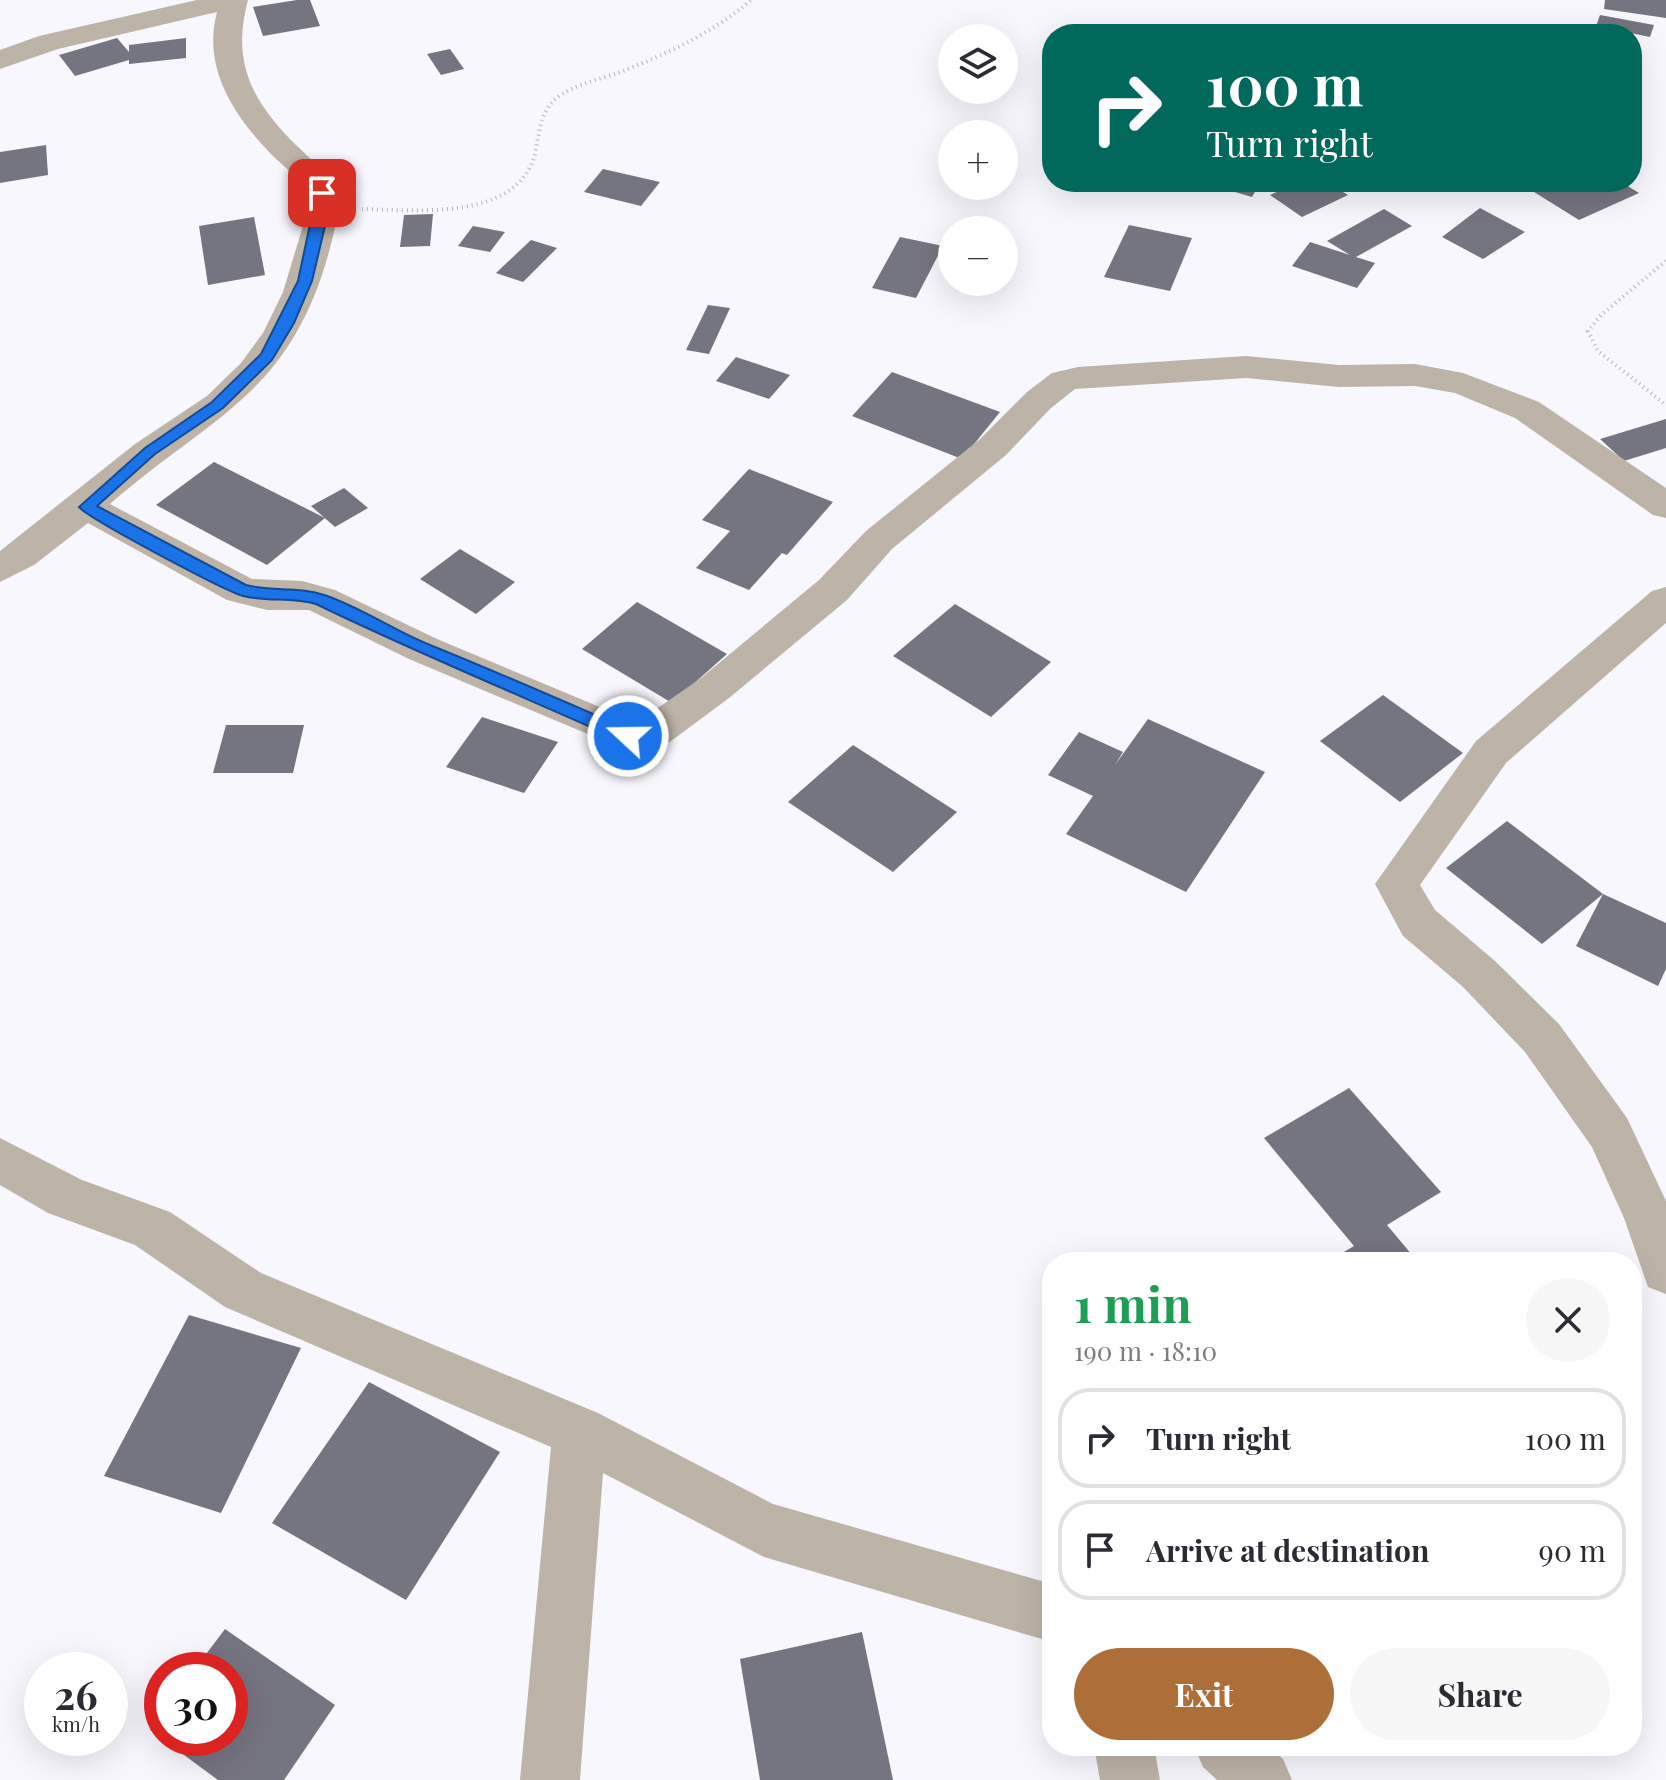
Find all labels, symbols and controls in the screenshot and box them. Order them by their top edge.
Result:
map controls [938,24,1018,296]
button: layers [938,24,1018,104]
text: 100 m [1206,46,1363,121]
icon: right [1074,56,1178,160]
text: Turn right [1206,118,1373,166]
button: + [938,120,1018,200]
pin [288,159,356,227]
icon: arrive [300,171,344,215]
button: − [938,216,1018,296]
position arrow [586,694,670,778]
text: 1 min [1074,1271,1192,1335]
button: close [1526,1278,1610,1362]
text: 190 m · 18:10 [1074,1333,1217,1368]
icon: right [1078,1416,1122,1460]
text: Turn right [1146,1418,1291,1458]
text: 100 m [1525,1418,1606,1458]
icon: arrive [1078,1528,1122,1572]
text: Arrive at destination [1146,1530,1429,1570]
text: 90 m [1539,1530,1606,1570]
button: Exit [1074,1648,1334,1740]
button: Share [1350,1648,1610,1740]
speed limit sign: 30 [144,1652,248,1756]
text: 26 [54,1667,98,1720]
text: km/h [52,1710,100,1737]

